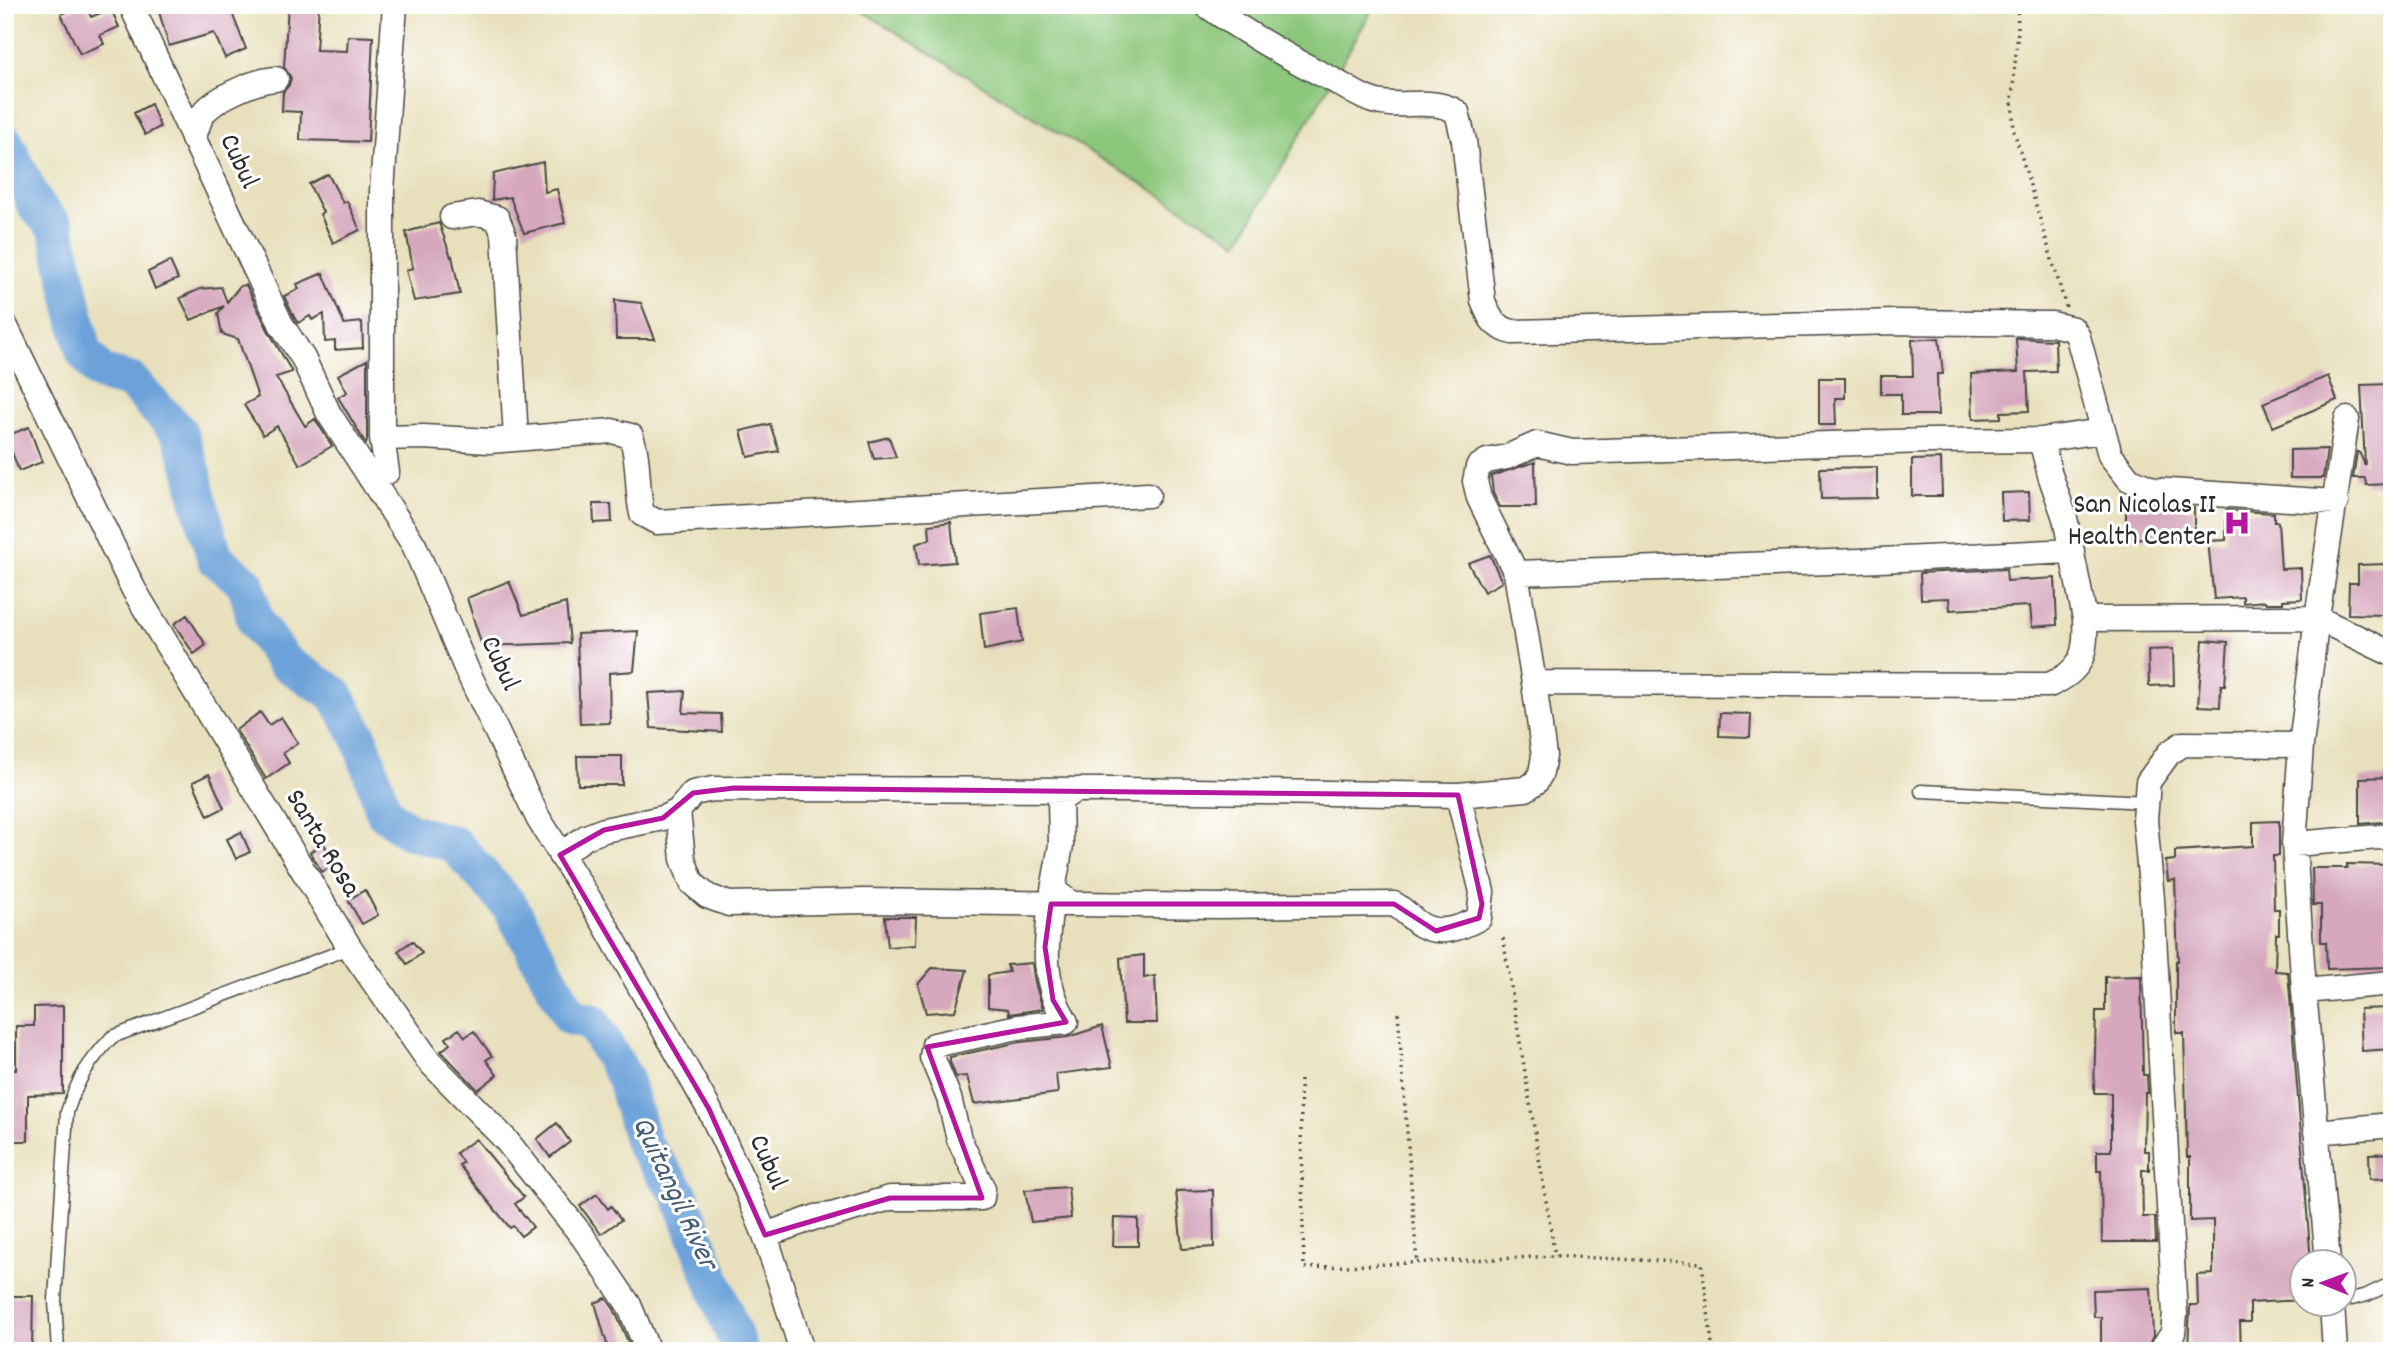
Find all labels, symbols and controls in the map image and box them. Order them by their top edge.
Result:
street label: Cubul [207,128,267,196]
place label: San Nicolas II Health Center [2068,487,2217,559]
hospital icon: San Nicolas II Health Center [2222,508,2252,538]
street label: Cubul [468,630,528,698]
street label: Santa Rosa [273,783,369,906]
water label: Quitangil River [619,1110,728,1280]
street label: Cubul [736,1129,796,1197]
north arrow [2288,1248,2358,1318]
text: N [2296,1278,2323,1288]

